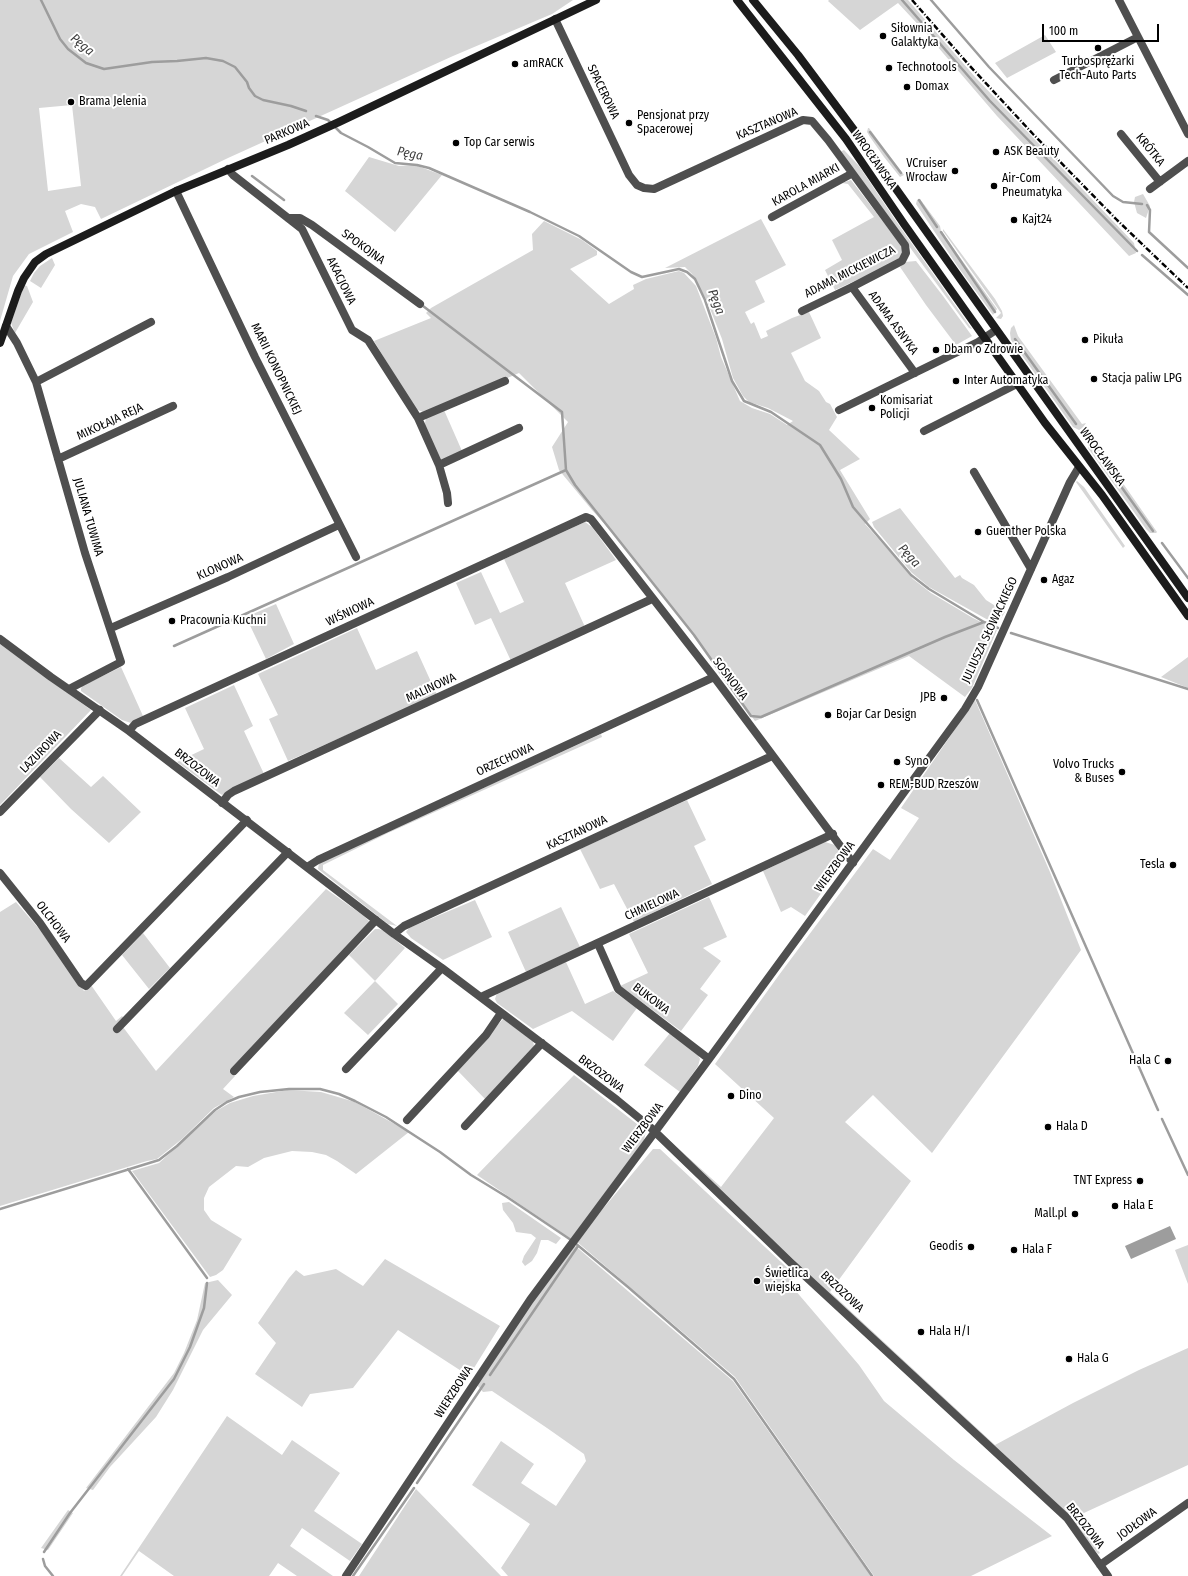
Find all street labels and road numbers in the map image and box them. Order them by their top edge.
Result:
street label: SPACEROWA [584,62,622,122]
street label: KASZTANOWA [734,105,800,143]
street label: PARKOWA [262,116,312,148]
street label: WROCŁAWSKA [848,128,900,192]
street label: KRÓTKA [1132,131,1168,169]
street label: KAROLA MIARKI [770,160,842,210]
street label: SPOKOJNA [338,226,388,268]
street label: ADAMA MICKIEWICZA [802,243,898,301]
street label: AKACJOWA [323,255,359,307]
street label: ADAMA ASNYKA [865,288,921,358]
street label: MARII KONOPNICKIEJ [248,321,304,417]
street label: MIKOŁAJA REJA [75,400,145,444]
street label: WROCŁAWSKA [1076,425,1128,489]
street label: JULIANA TUWIMA [70,476,106,558]
street label: KLONOWA [195,551,245,583]
street label: JULIUSZA SŁOWACKIEGO [959,575,1021,685]
street label: WIŚNIOWA [324,595,376,629]
street label: SOSNOWA [709,655,751,703]
street label: MALINOWA [404,670,458,706]
street label: LAZUROWA [17,728,65,776]
street label: ORZECHOWA [474,741,536,779]
street label: BRZOZOWA [171,746,223,790]
street label: KASZTANOWA [544,813,610,853]
street label: WIERZBOWA [812,839,858,895]
street label: CHMIELOWA [623,886,681,924]
street label: OLCHOWA [33,898,73,946]
street label: BUKOWA [630,980,672,1018]
street label: BRZOZOWA [575,1052,627,1096]
street label: WIERZBOWA [619,1100,667,1156]
street label: BRZOZOWA [817,1268,867,1316]
street label: WIERZBOWA [432,1363,476,1421]
street label: BRZOZOWA [1063,1500,1107,1552]
street label: JODŁOWA [1114,1505,1160,1543]

